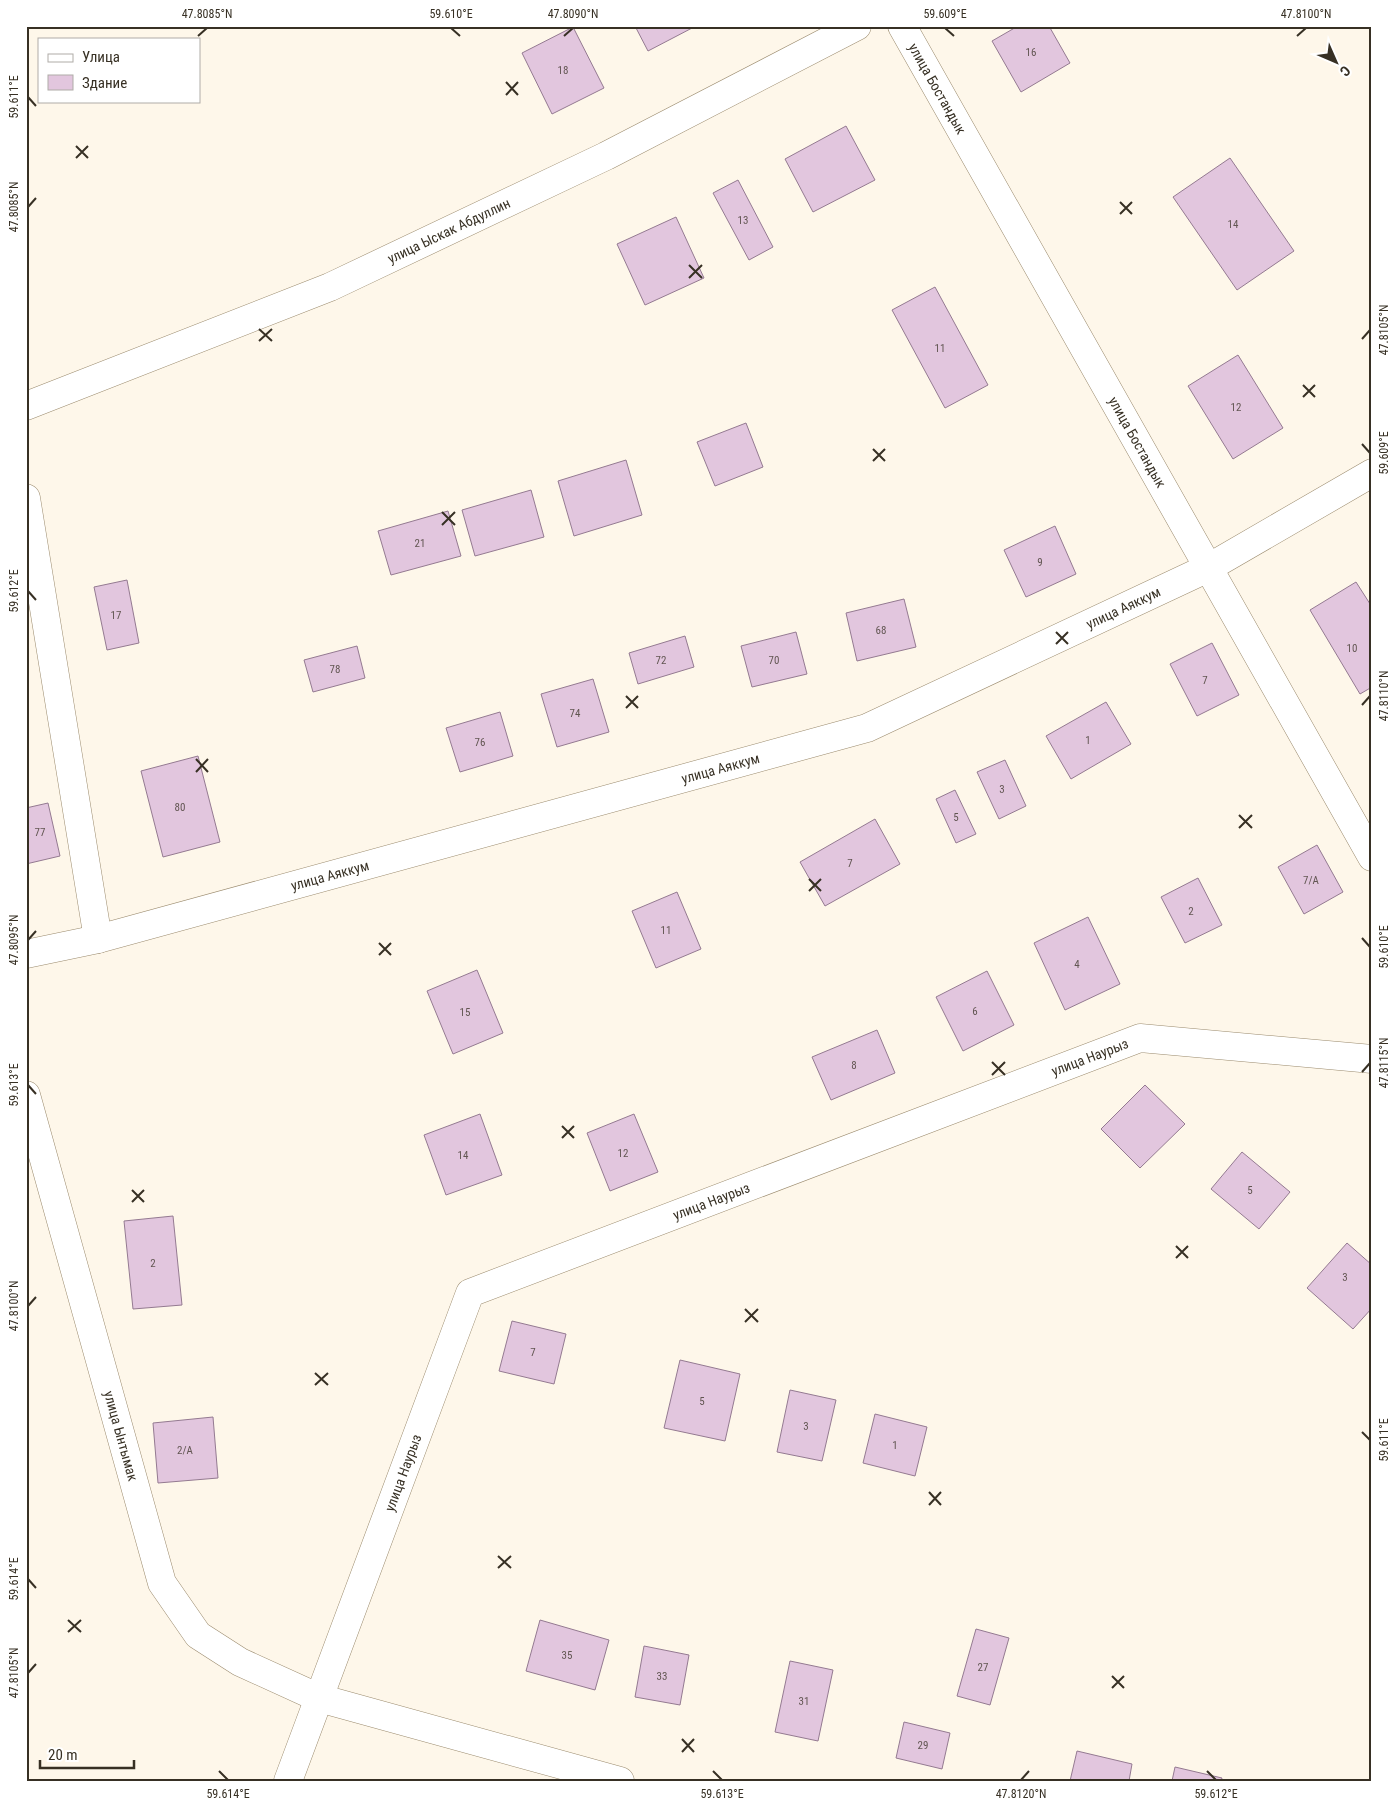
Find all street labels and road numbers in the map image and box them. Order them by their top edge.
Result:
street label: улица Бостандык [905,40,970,137]
street label: улица Ыскак Абдуллин [385,195,513,267]
street label: улица Бостандык [1105,394,1169,491]
street label: улица Аяккум [1083,583,1163,632]
street label: улица Аяккум [680,750,761,787]
street label: улица Аяккум [289,857,371,894]
street label: улица Наурыз [1049,1035,1130,1079]
street label: улица Наурыз [671,1179,752,1223]
street label: улица Ынтымак [101,1389,141,1483]
street label: улица Наурыз [381,1432,425,1513]

